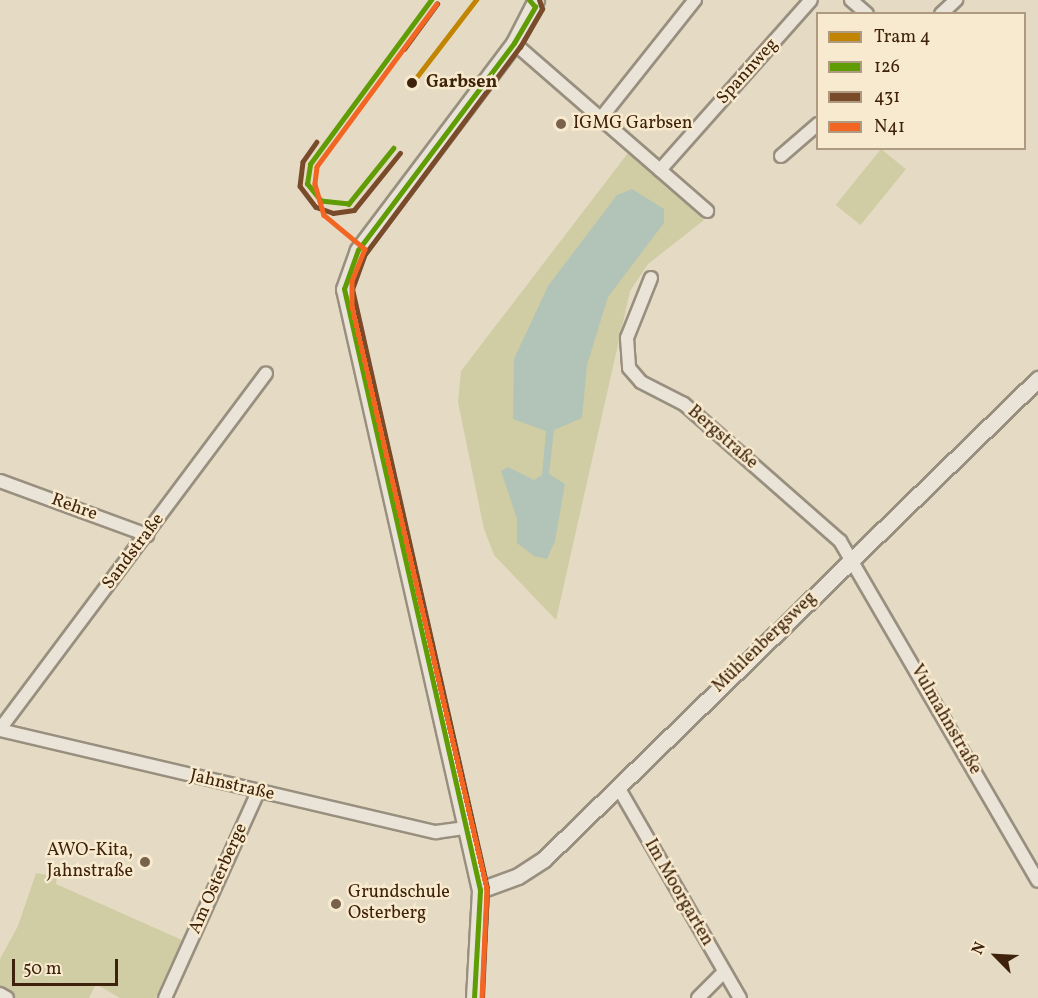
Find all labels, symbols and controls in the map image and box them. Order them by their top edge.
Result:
legend [816,12,1026,150]
text: Tram 4 [874,25,931,50]
street label: Spannweg [713,35,783,109]
text: 126 [874,55,900,80]
place label: Garbsen [426,72,497,94]
marker: Garbsen [403,74,421,92]
text: 431 [874,85,900,110]
place label: IGMG Garbsen [573,113,693,135]
text: N41 [874,115,905,140]
marker: IGMG Garbsen [554,117,568,131]
street label: Bergstraße [682,402,762,474]
street label: Rehre [48,490,100,526]
street label: Sandstraße [98,510,170,594]
street label: Mühlenbergsweg [709,588,821,698]
street label: Vulmahnstraße [905,661,985,779]
street label: Jahnstraße [188,766,276,806]
street label: Am Osterberge [185,820,253,938]
street label: Im Moorgarten [639,836,717,950]
place label: AWO-Kita, Jahnstraße [47,841,133,884]
marker: AWO-Kita, Jahnstraße [138,855,152,869]
place label: Grundschule Osterberg [348,883,450,926]
marker: Grundschule Osterberg [329,897,343,911]
north arrow [966,926,1026,986]
text: N [967,939,992,958]
scale bar [15,947,122,985]
text: 50 m [23,957,62,982]

